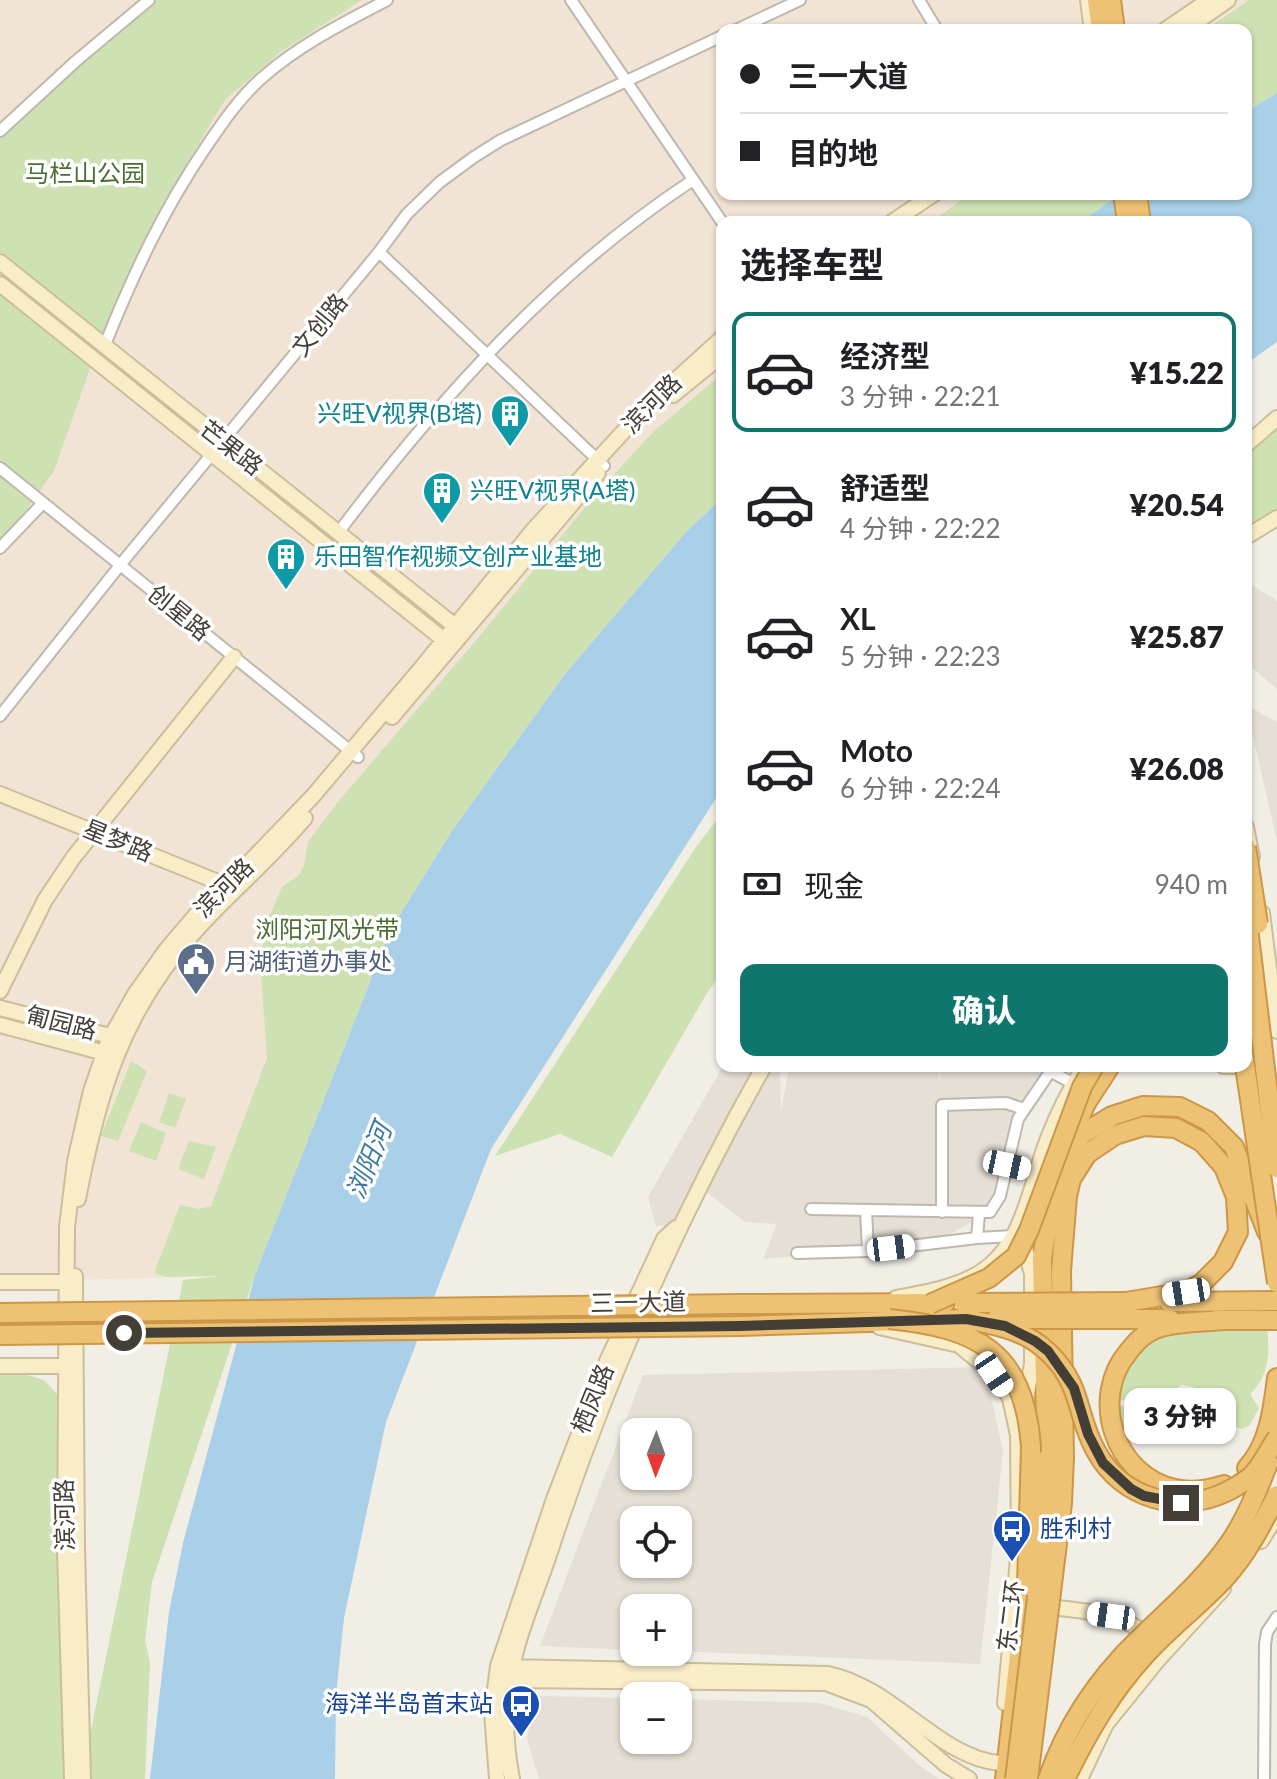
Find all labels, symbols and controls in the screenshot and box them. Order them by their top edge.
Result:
text: 三一大道 [788,57,908,93]
text: 目的地 [788,134,878,170]
park label: 马栏山公园 [25,158,145,187]
text: 选择车型 [740,242,884,286]
street label: 文创路 [285,287,353,361]
icon: car [744,336,816,408]
text: 经济型 [840,337,930,373]
text: ¥15.22 [1130,354,1224,390]
street label: 滨河路 [615,367,687,439]
text: 3 分钟 · 22:21 [840,380,1001,412]
building icon: 兴旺V视界(B塔) [489,393,531,448]
place label: 兴旺V视界(B塔) [317,398,482,427]
street label: 芒果路 [195,413,269,480]
icon: car [744,468,816,540]
text: 舒适型 [840,469,930,505]
building icon: 兴旺V视界(A塔) [421,470,463,525]
place label: 兴旺V视界(A塔) [470,475,635,504]
text: ¥20.54 [1130,486,1224,522]
text: 4 分钟 · 22:22 [840,512,1001,544]
building icon: 乐田智作视频文创产业基地 [265,536,307,591]
place label: 乐田智作视频文创产业基地 [314,541,602,570]
street label: 创星路 [143,578,217,646]
icon: car [744,600,816,672]
text: XL [840,600,876,636]
text: ¥25.87 [1130,618,1224,654]
text: 5 分钟 · 22:23 [840,640,1001,672]
icon: car [744,732,816,804]
text: Moto [840,732,913,768]
text: ¥26.08 [1130,750,1224,786]
text: 6 分钟 · 22:24 [840,772,1001,804]
street label: 星梦路 [80,813,157,867]
street label: 滨河路 [187,851,259,923]
icon: cash [740,862,784,906]
text: 现金 [804,867,864,903]
text: 940 m [1155,868,1228,900]
park label: 浏阳河风光带 [255,914,399,943]
public building icon: 月湖街道办事处 [175,941,217,996]
place label: 月湖街道办事处 [224,946,392,975]
button: 确认 [740,964,1228,1056]
street label: 匍园路 [23,999,100,1044]
water label: 浏阳河 [339,1114,399,1203]
car [981,1148,1033,1182]
car [866,1233,916,1263]
car [1160,1276,1212,1308]
street label: 三一大道 [590,1286,686,1317]
route start [106,1315,142,1351]
car [971,1347,1017,1401]
street label: 栖凤路 [565,1360,619,1437]
callout: 3 分钟 [1125,1387,1237,1443]
text: 3 分钟 [1143,1400,1217,1432]
north arrow [620,1418,692,1490]
map controls [620,1418,692,1754]
street label: 滨河路 [48,1479,79,1551]
route end [1163,1485,1199,1521]
button: locate [620,1506,692,1578]
bus stop icon: 胜利村 [991,1508,1033,1563]
place label: 胜利村 [1040,1513,1112,1542]
street label: 东二环 [991,1578,1028,1653]
button: + [620,1594,692,1666]
car [1086,1601,1136,1631]
button: − [620,1682,692,1754]
bus stop icon: 海洋半岛首末站 [500,1683,542,1738]
place label: 海洋半岛首末站 [325,1688,493,1717]

